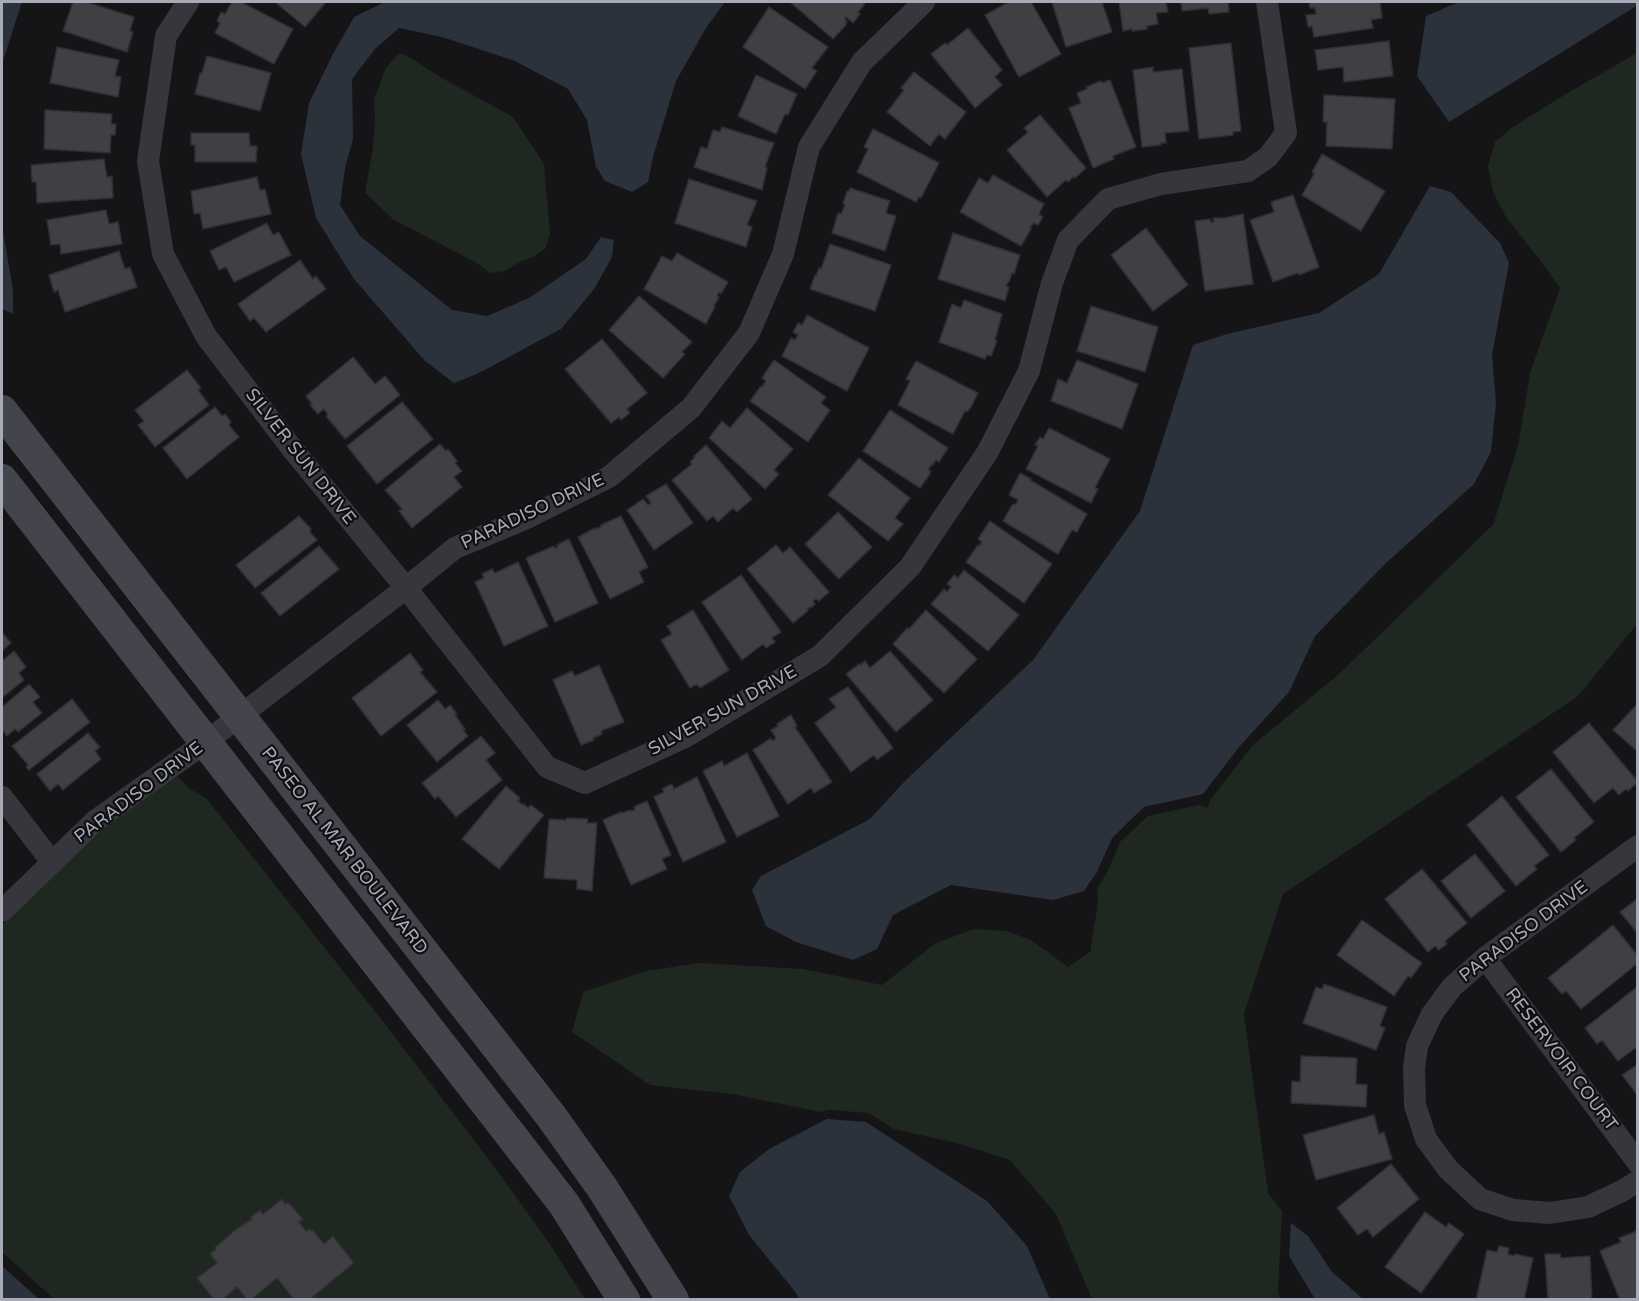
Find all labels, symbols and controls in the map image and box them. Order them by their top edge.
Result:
street label: SILVER SUN DRIVE [240,385,360,529]
street label: PARADISO DRIVE [458,469,608,555]
street label: SILVER SUN DRIVE [645,661,801,761]
street label: PARADISO DRIVE [70,738,208,848]
street label: PASEO AL MAR BOULEVARD [256,743,432,959]
street label: PARADISO DRIVE [1455,877,1593,987]
street label: RESERVOIR COURT [1500,984,1622,1136]

